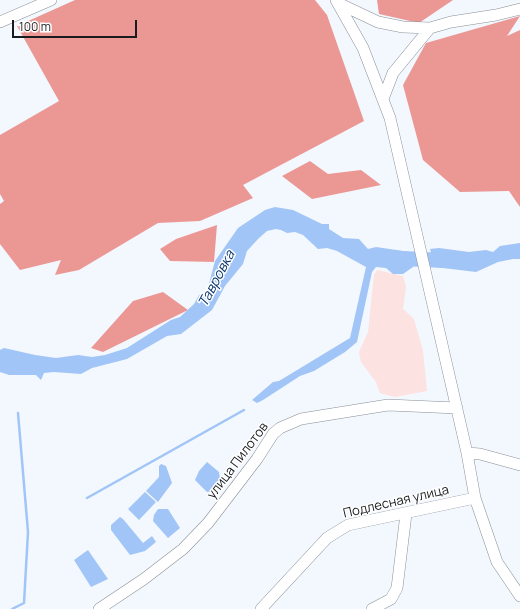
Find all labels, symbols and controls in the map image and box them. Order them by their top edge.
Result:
scale bar [14,12,139,38]
text: 100 m [19,18,51,35]
water label: Тавровка [195,248,239,310]
street label: улица Пилотов [204,420,272,502]
street label: Подлесная улица [342,482,450,522]

